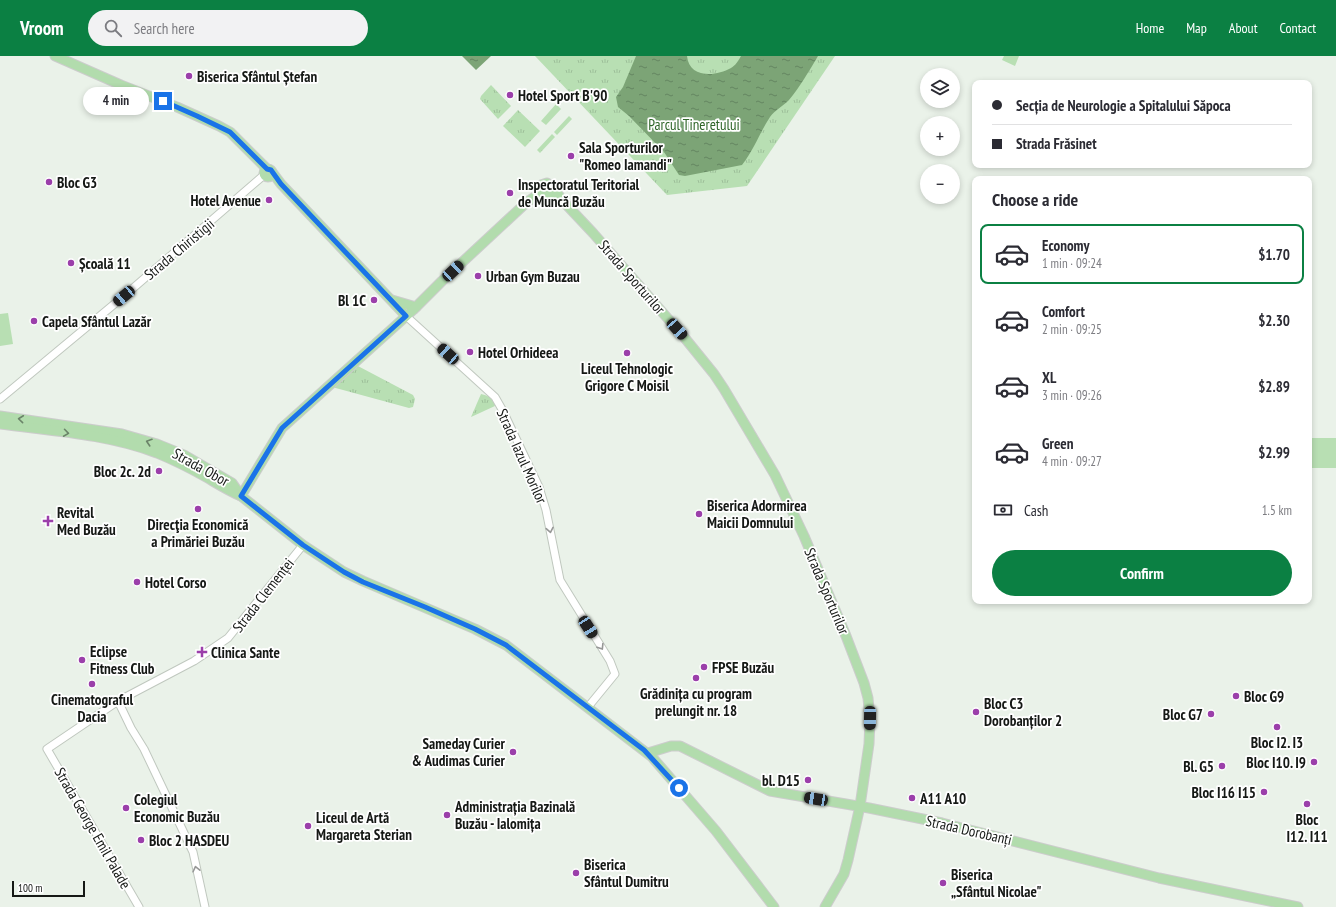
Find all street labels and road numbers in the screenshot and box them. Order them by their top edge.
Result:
street label: Strada Chiristigii [140,214,218,284]
street label: Strada Sporturilor [595,236,670,319]
street label: Strada Iazul Morilor [493,406,552,507]
street label: Strada Obor [169,444,233,491]
street label: Strada Sporturilor [800,545,854,638]
street label: Strada Clemenței [228,554,298,636]
street label: Strada George Emil Palade [51,764,135,892]
street label: Strada Dorobanți [924,811,1014,849]

